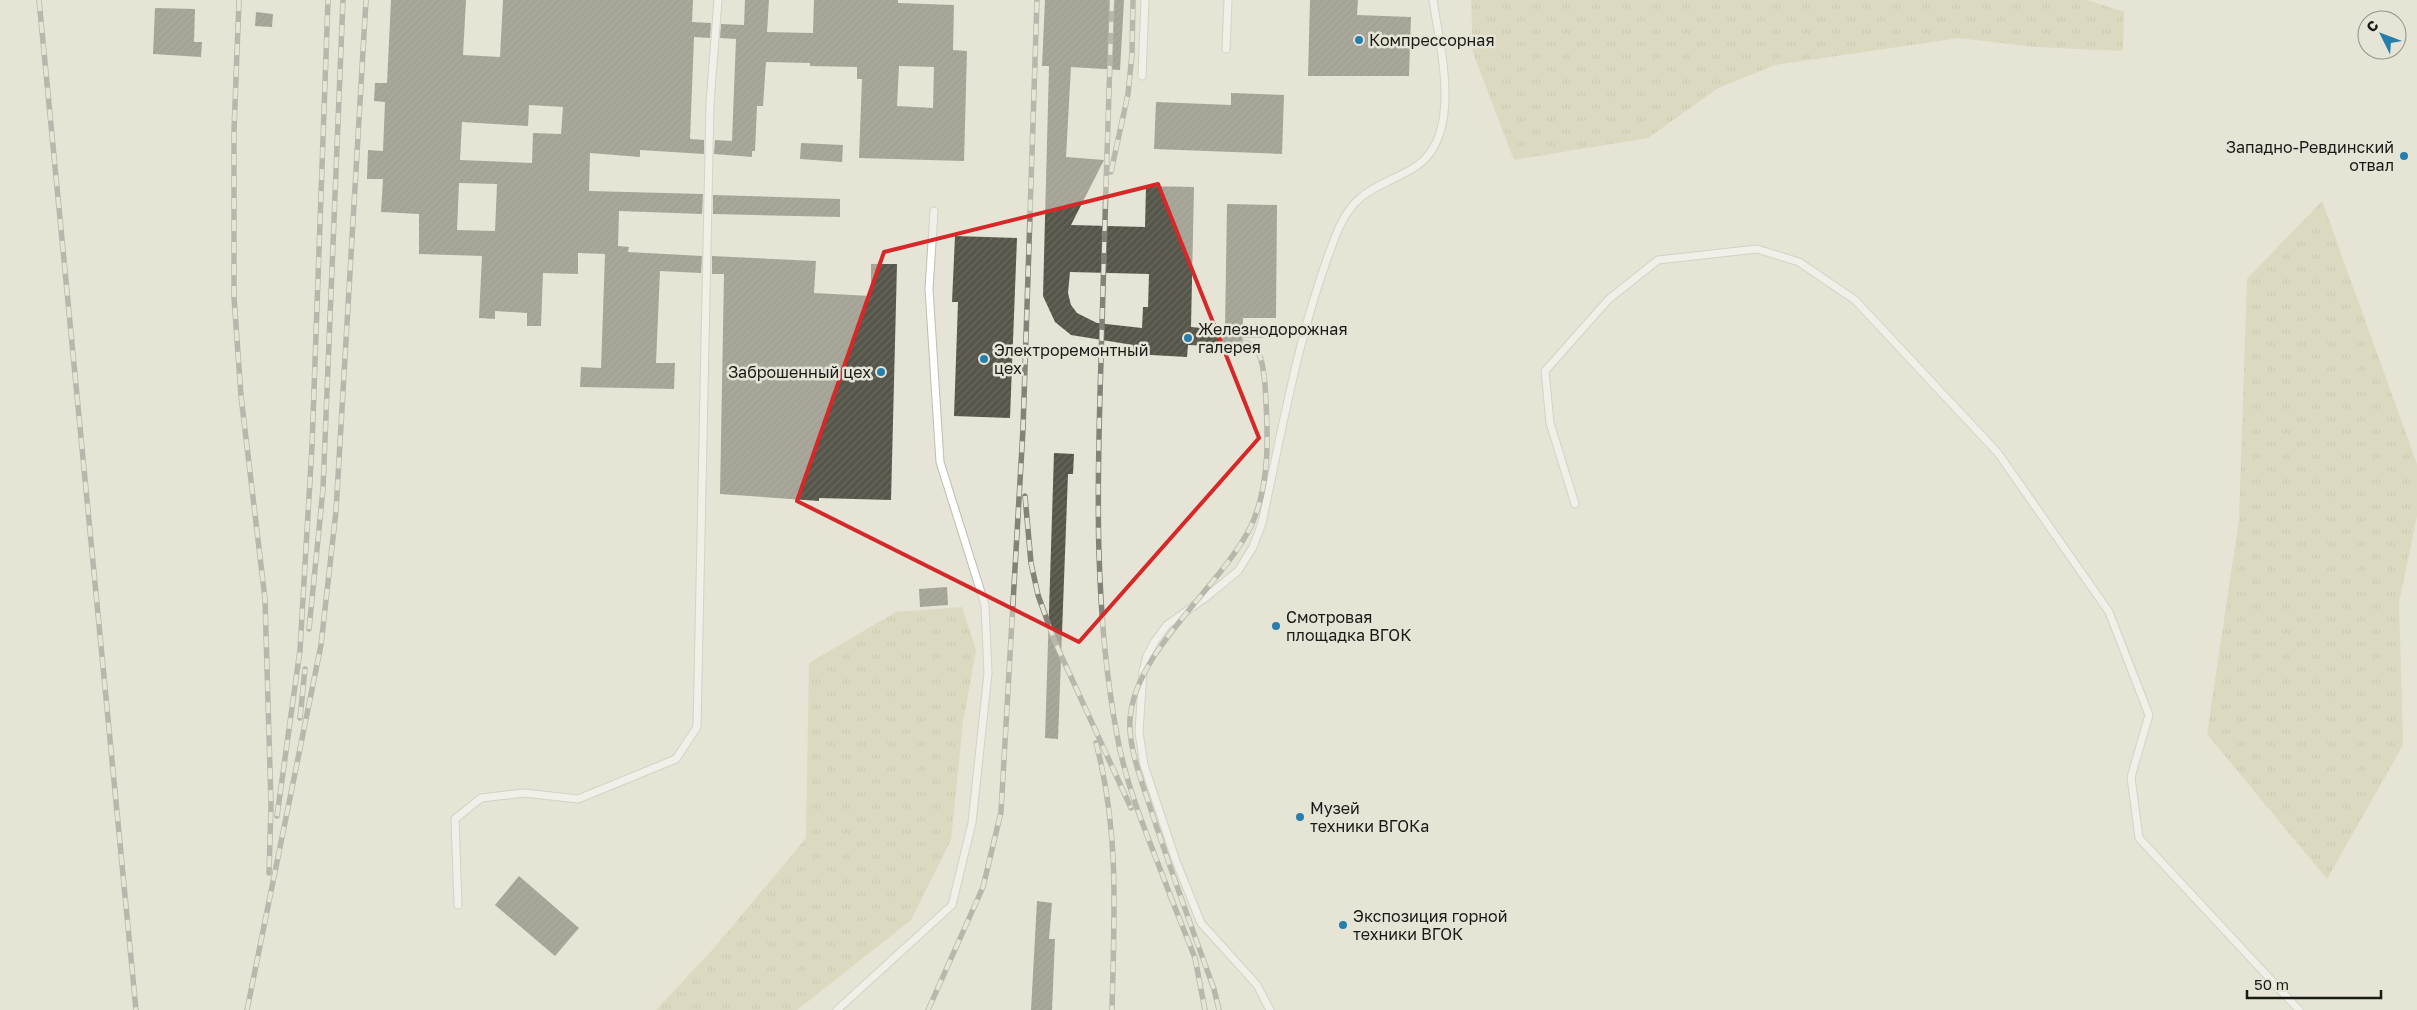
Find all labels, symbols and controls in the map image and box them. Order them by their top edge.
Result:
north arrow [2357,10,2407,60]
text: С [2362,17,2382,35]
place label: Компрессорная [1369,30,1495,50]
marker: Компрессорная [1353,34,1365,46]
place label: Западно-Ревдинский отвал [2226,137,2394,175]
marker: Западно-Ревдинский отвал [2398,150,2410,162]
place label: Железнодорожная галерея [1198,319,1348,357]
marker: Железнодорожная галерея [1182,332,1194,344]
place label: Электроремонтный цех [994,340,1149,378]
marker: Электроремонтный цех [978,353,990,365]
place label: Заброшенный цех [728,362,871,382]
marker: Заброшенный цех [875,366,887,378]
place label: Смотровая площадка ВГОК [1286,607,1411,645]
marker: Смотровая площадка ВГОК [1270,620,1282,632]
place label: Музей техники ВГОКа [1310,798,1429,836]
marker: Музей техники ВГОКа [1294,811,1306,823]
place label: Экспозиция горной техники ВГОК [1353,906,1507,944]
marker: Экспозиция горной техники ВГОК [1337,919,1349,931]
scale bar [2247,968,2381,1000]
text: 50 m [2254,975,2289,993]

